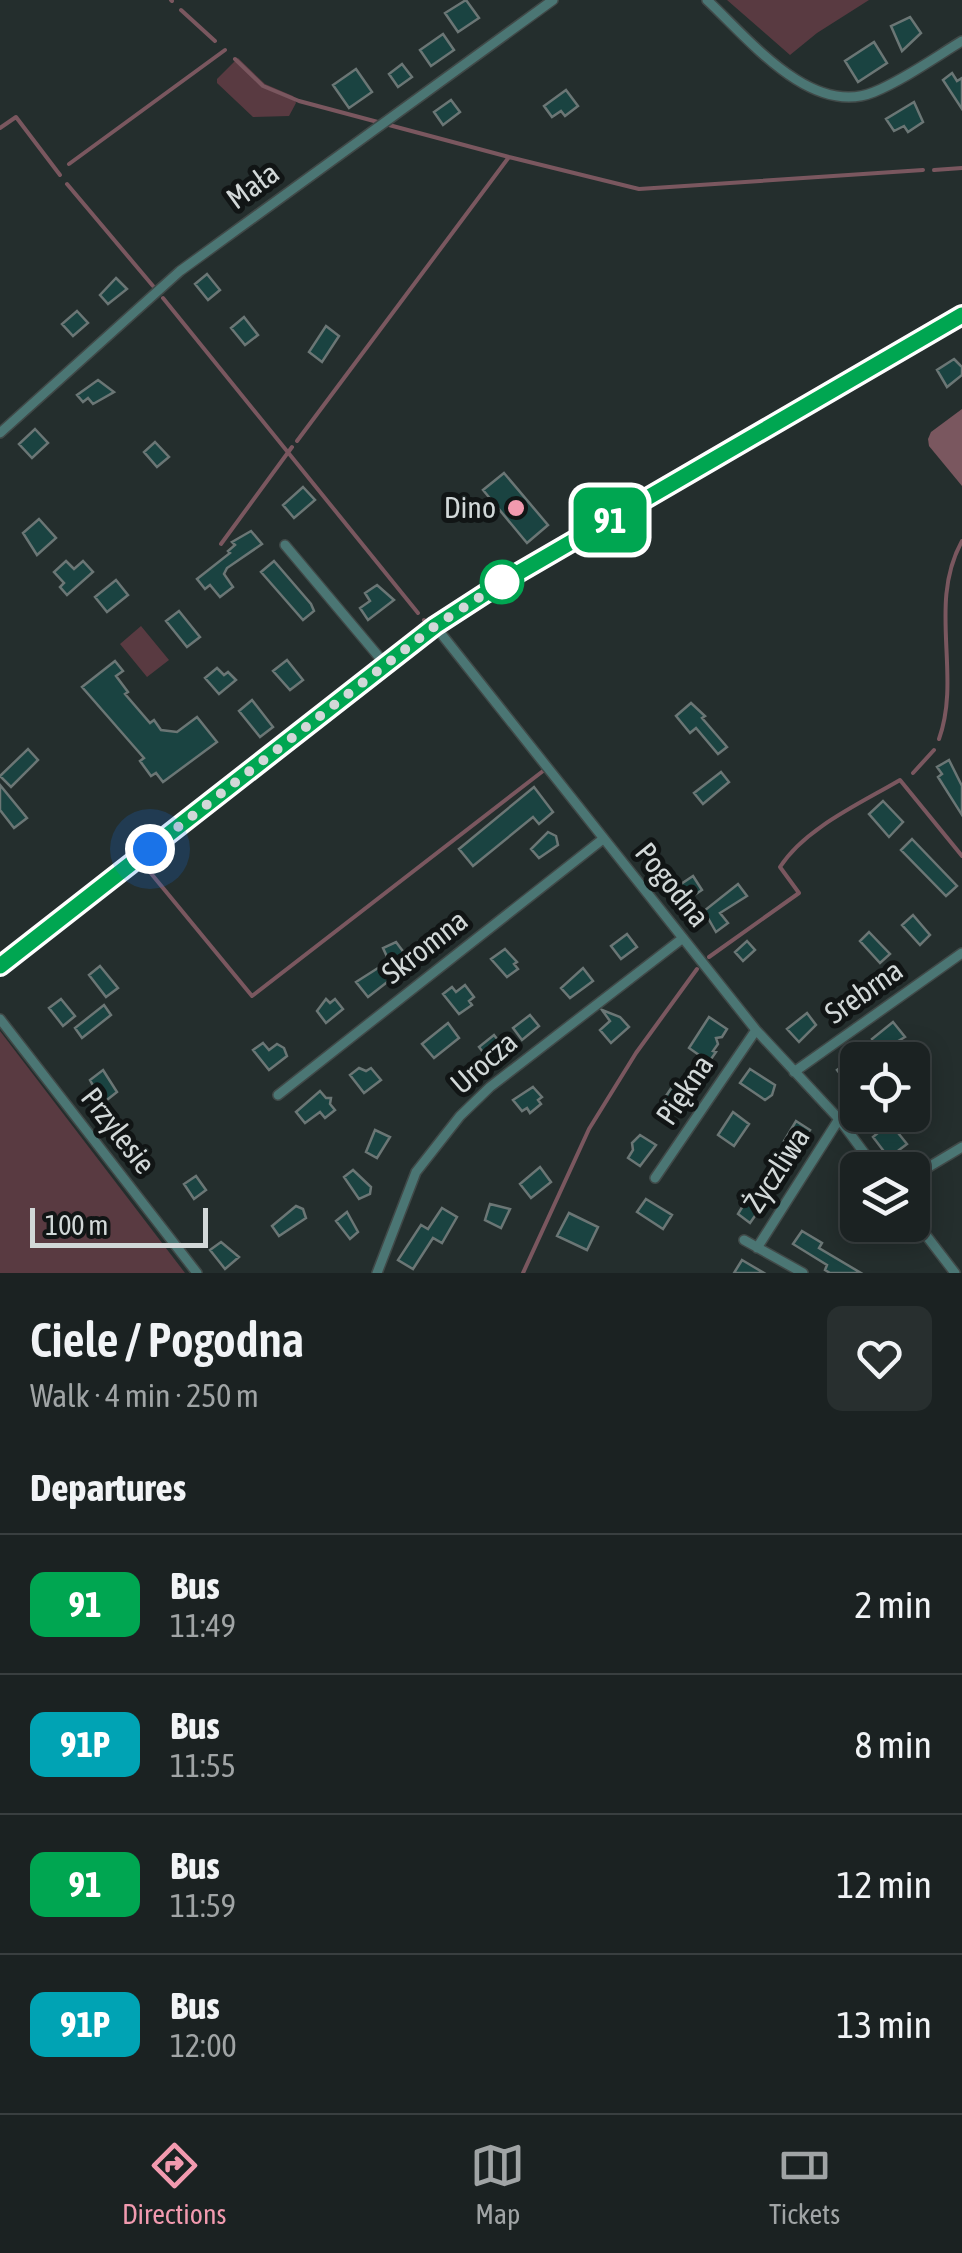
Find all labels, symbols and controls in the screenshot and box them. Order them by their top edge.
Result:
street label: Mała [220,155,285,215]
line badge: 91 [565,488,655,552]
place label: Dino [444,490,496,524]
marker: Dino [505,497,527,519]
text: 91 [594,500,626,540]
unlabelled marker [481,561,523,603]
your location [125,824,175,874]
street label: Pogodna [629,836,717,933]
street label: Skromna [375,902,474,990]
street label: Srebrna [818,952,909,1030]
street label: Urocza [443,1024,523,1100]
map controls [840,1042,930,1242]
button: locate [840,1042,930,1132]
street label: Piękna [649,1048,720,1131]
street label: Przylesie [75,1081,163,1180]
street label: Życzliwa [736,1121,816,1218]
button: layers [840,1152,930,1242]
scale bar [30,1203,208,1248]
text: 100 m [45,1209,108,1241]
button: heart [827,1306,932,1411]
text: Ciele / Pogodna [30,1312,304,1367]
text: Walk · 4 min · 250 m [30,1377,259,1414]
text: Departures [30,1466,186,1509]
text: Bus [170,1564,220,1607]
text: 2 min [854,1583,932,1626]
text: 91 [69,1584,101,1624]
text: 11:49 [170,1607,236,1644]
text: Bus [170,1704,220,1747]
text: 8 min [854,1723,932,1766]
text: 91P [60,1724,110,1764]
text: 11:55 [170,1747,236,1784]
text: Bus [170,1844,220,1887]
text: 12 min [837,1863,932,1906]
text: 91 [69,1864,101,1904]
text: 11:59 [170,1887,236,1924]
text: Bus [170,1984,220,2027]
text: 13 min [837,2003,932,2046]
text: 91P [60,2004,110,2044]
text: 12:00 [170,2027,237,2064]
tab: Directions [122,2138,226,2230]
tab: Map [470,2138,525,2230]
tab: Tickets [769,2138,840,2230]

